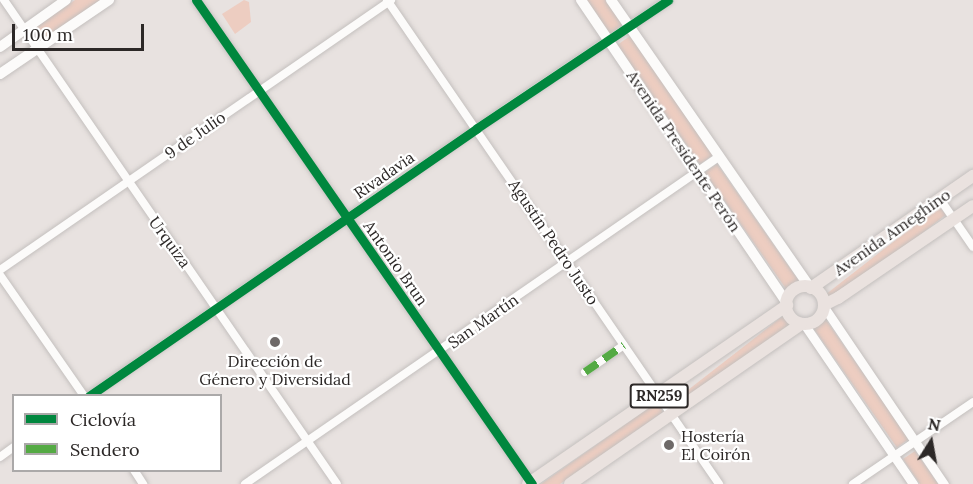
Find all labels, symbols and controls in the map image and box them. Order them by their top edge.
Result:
scale bar [15,12,147,50]
text: 100 m [23,23,73,46]
street label: Avenida Presidente Perón [623,67,745,235]
street label: 9 de Julio [161,107,229,163]
street label: Rivadavia [350,147,418,203]
street label: Agustín Pedro Justo [505,176,603,308]
street label: Avenida Ameghino [830,185,954,279]
street label: Urquiza [145,213,195,271]
street label: Antonio Brun [360,217,432,309]
street label: San Martín [444,290,522,352]
marker: Dirección de Género y Diversidad [268,335,282,349]
place label: Dirección de Género y Diversidad [199,351,351,389]
road number: RN259 [629,384,689,408]
legend [12,394,222,472]
text: Ciclovía [70,408,136,431]
north arrow [901,412,961,472]
text: N [926,413,942,435]
place label: Hostería El Coirón [681,426,750,464]
text: Sendero [70,438,140,461]
marker: Hostería El Coirón [662,438,676,452]

